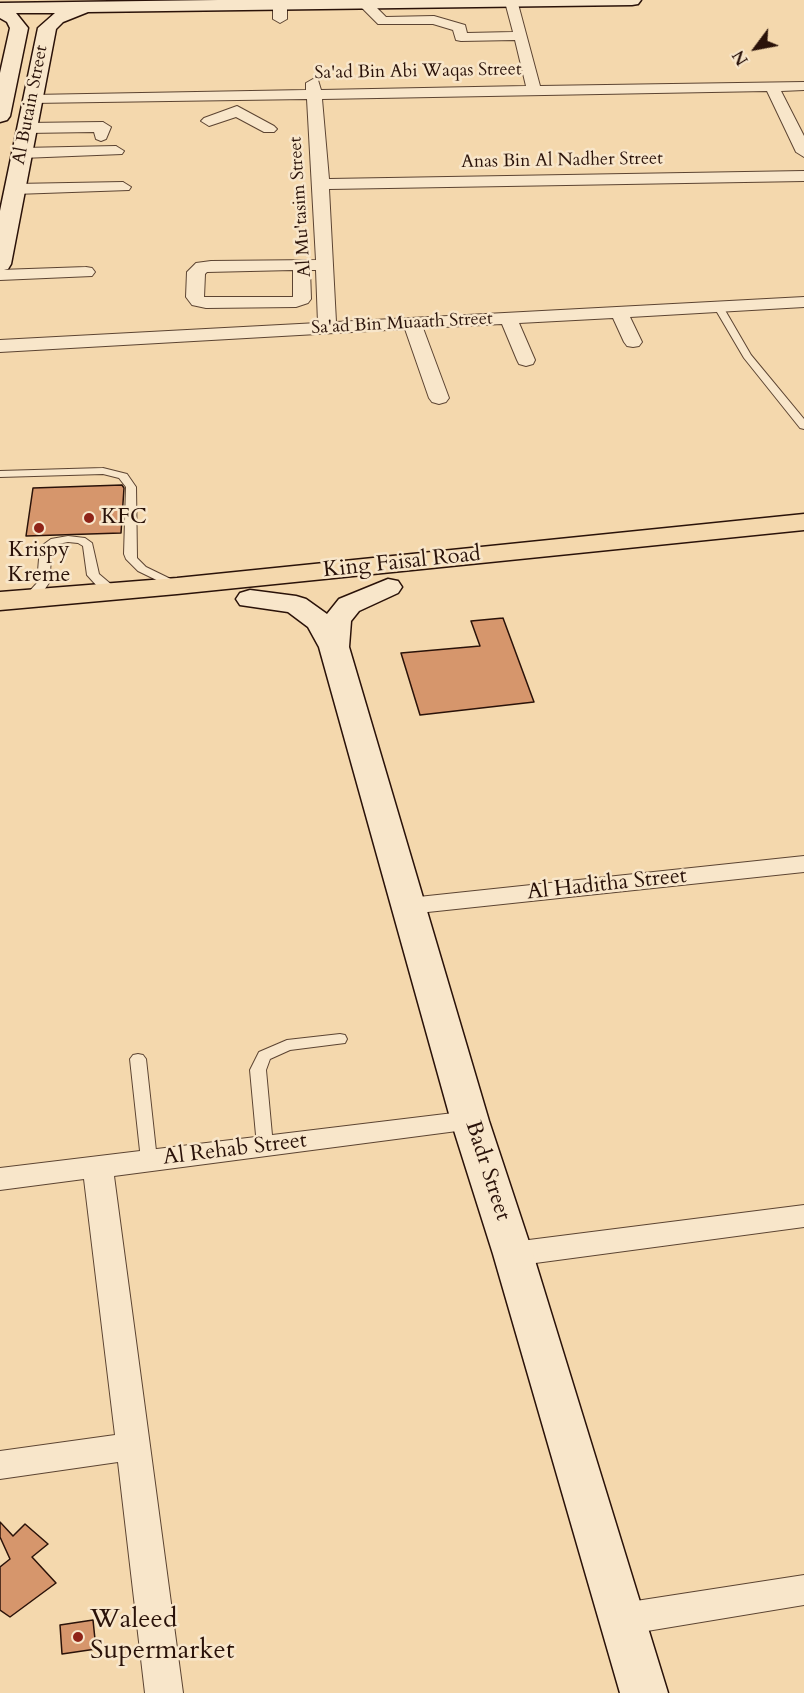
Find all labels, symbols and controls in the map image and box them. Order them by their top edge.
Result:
north arrow [726,18,786,78]
street label: Al Butain Street [9,43,53,167]
text: N [728,46,754,69]
street label: Sa'ad Bin Abi Waqas Street [314,59,522,85]
street label: Al Mu'tasim Street [285,136,317,278]
street label: Anas Bin Al Nadher Street [461,148,663,174]
street label: Sa'ad Bin Muaath Street [311,308,493,340]
place label: KFC [101,505,147,531]
marker: KFC [82,511,96,525]
marker: Krispy Kreme [32,521,46,535]
place label: Krispy Kreme [8,538,70,590]
street label: King Faisal Road [322,542,482,584]
street label: Al Haditha Street [526,863,688,907]
street label: Badr Street [459,1118,515,1224]
street label: Al Rehab Street [162,1128,308,1172]
place label: Waleed Supermarket [90,1605,234,1668]
marker: Waleed Supermarket [71,1630,85,1644]

